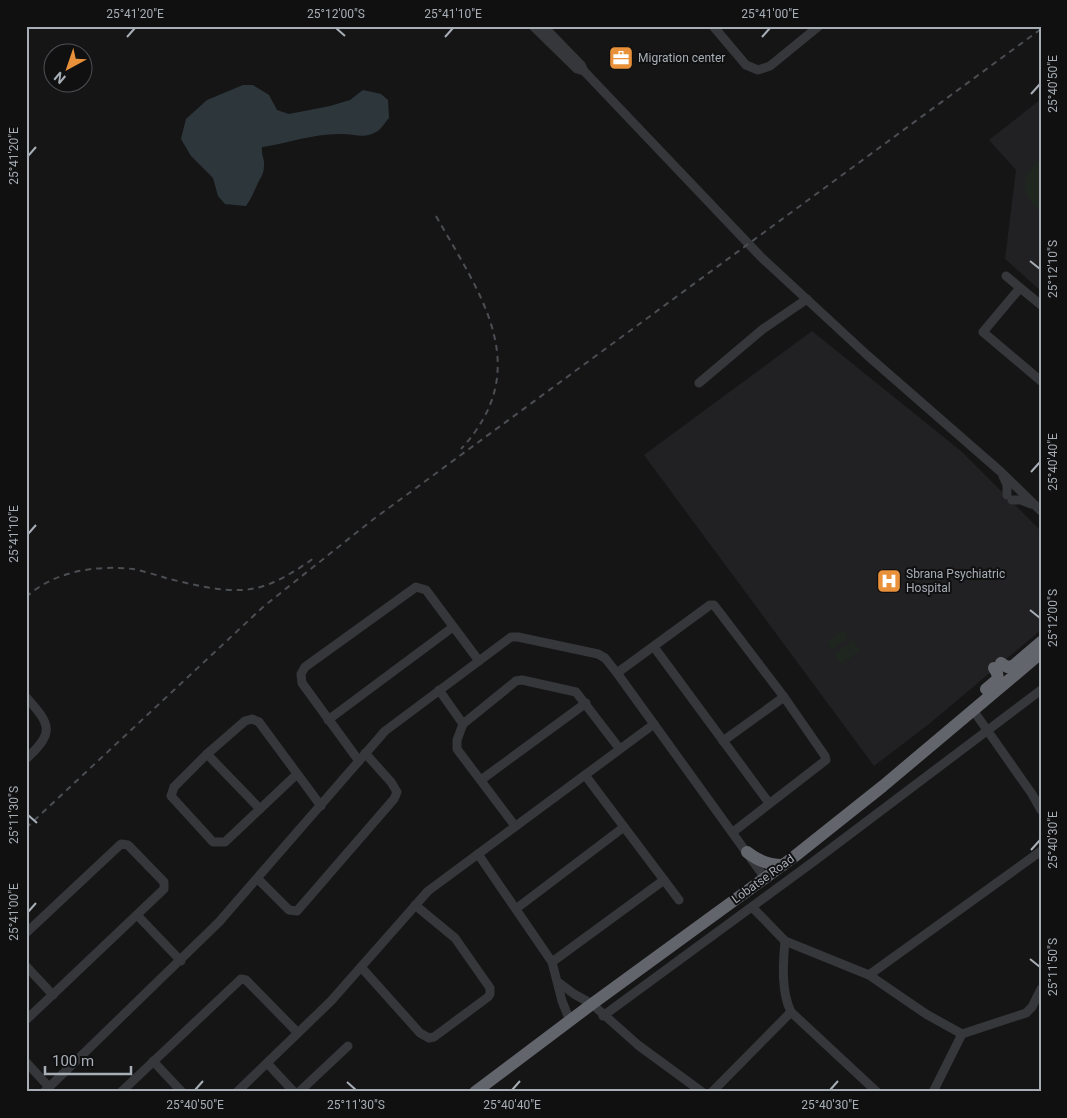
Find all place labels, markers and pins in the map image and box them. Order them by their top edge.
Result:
office icon: Migration center [608,45,634,71]
place label: Migration center [638,51,725,65]
place label: Sbrana Psychiatric Hospital [906,567,1005,595]
hospital icon: Sbrana Psychiatric Hospital [876,568,902,594]

